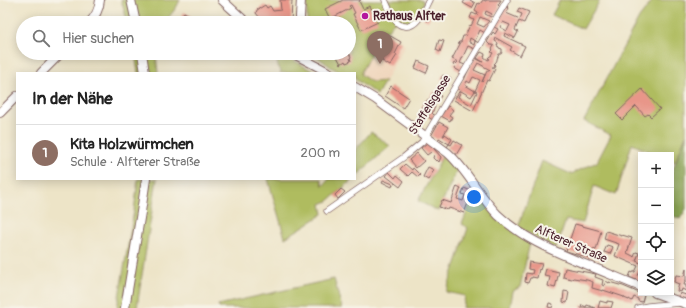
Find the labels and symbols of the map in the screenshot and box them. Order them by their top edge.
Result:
place label: Rathaus Alfter [373,9,446,24]
marker: Rathaus Alfter [360,11,370,21]
pin: 1 [367,31,393,64]
street label: Staffelsgasse [406,72,454,138]
your location [464,187,484,207]
street label: Alfterer Straße [533,221,609,267]

